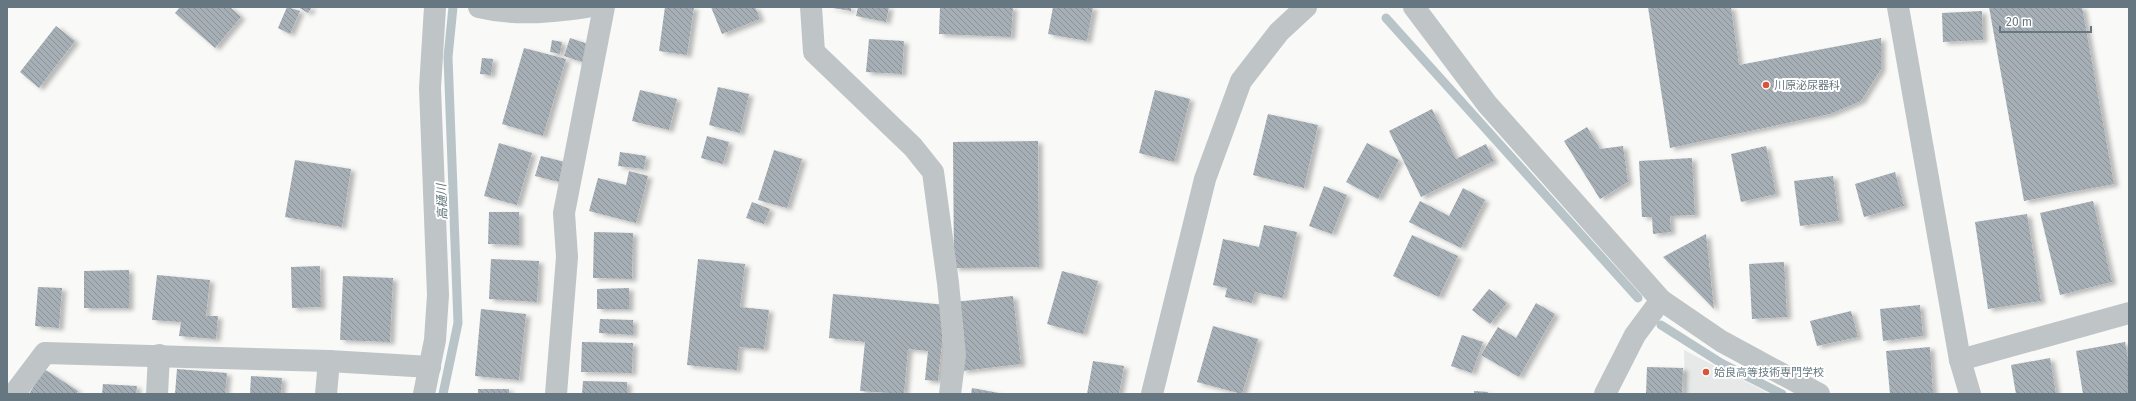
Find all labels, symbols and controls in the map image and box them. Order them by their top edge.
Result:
scale bar [2000,8,2091,34]
text: 20 m [2006,15,2032,29]
place label: 川原泌尿器科 [1774,79,1840,92]
marker: 川原泌尿器科 [1761,80,1771,90]
water label: 高樋川 [434,182,450,220]
place label: 姶良高等技術専門学校 [1714,366,1824,379]
marker: 姶良高等技術専門学校 [1701,367,1711,377]

